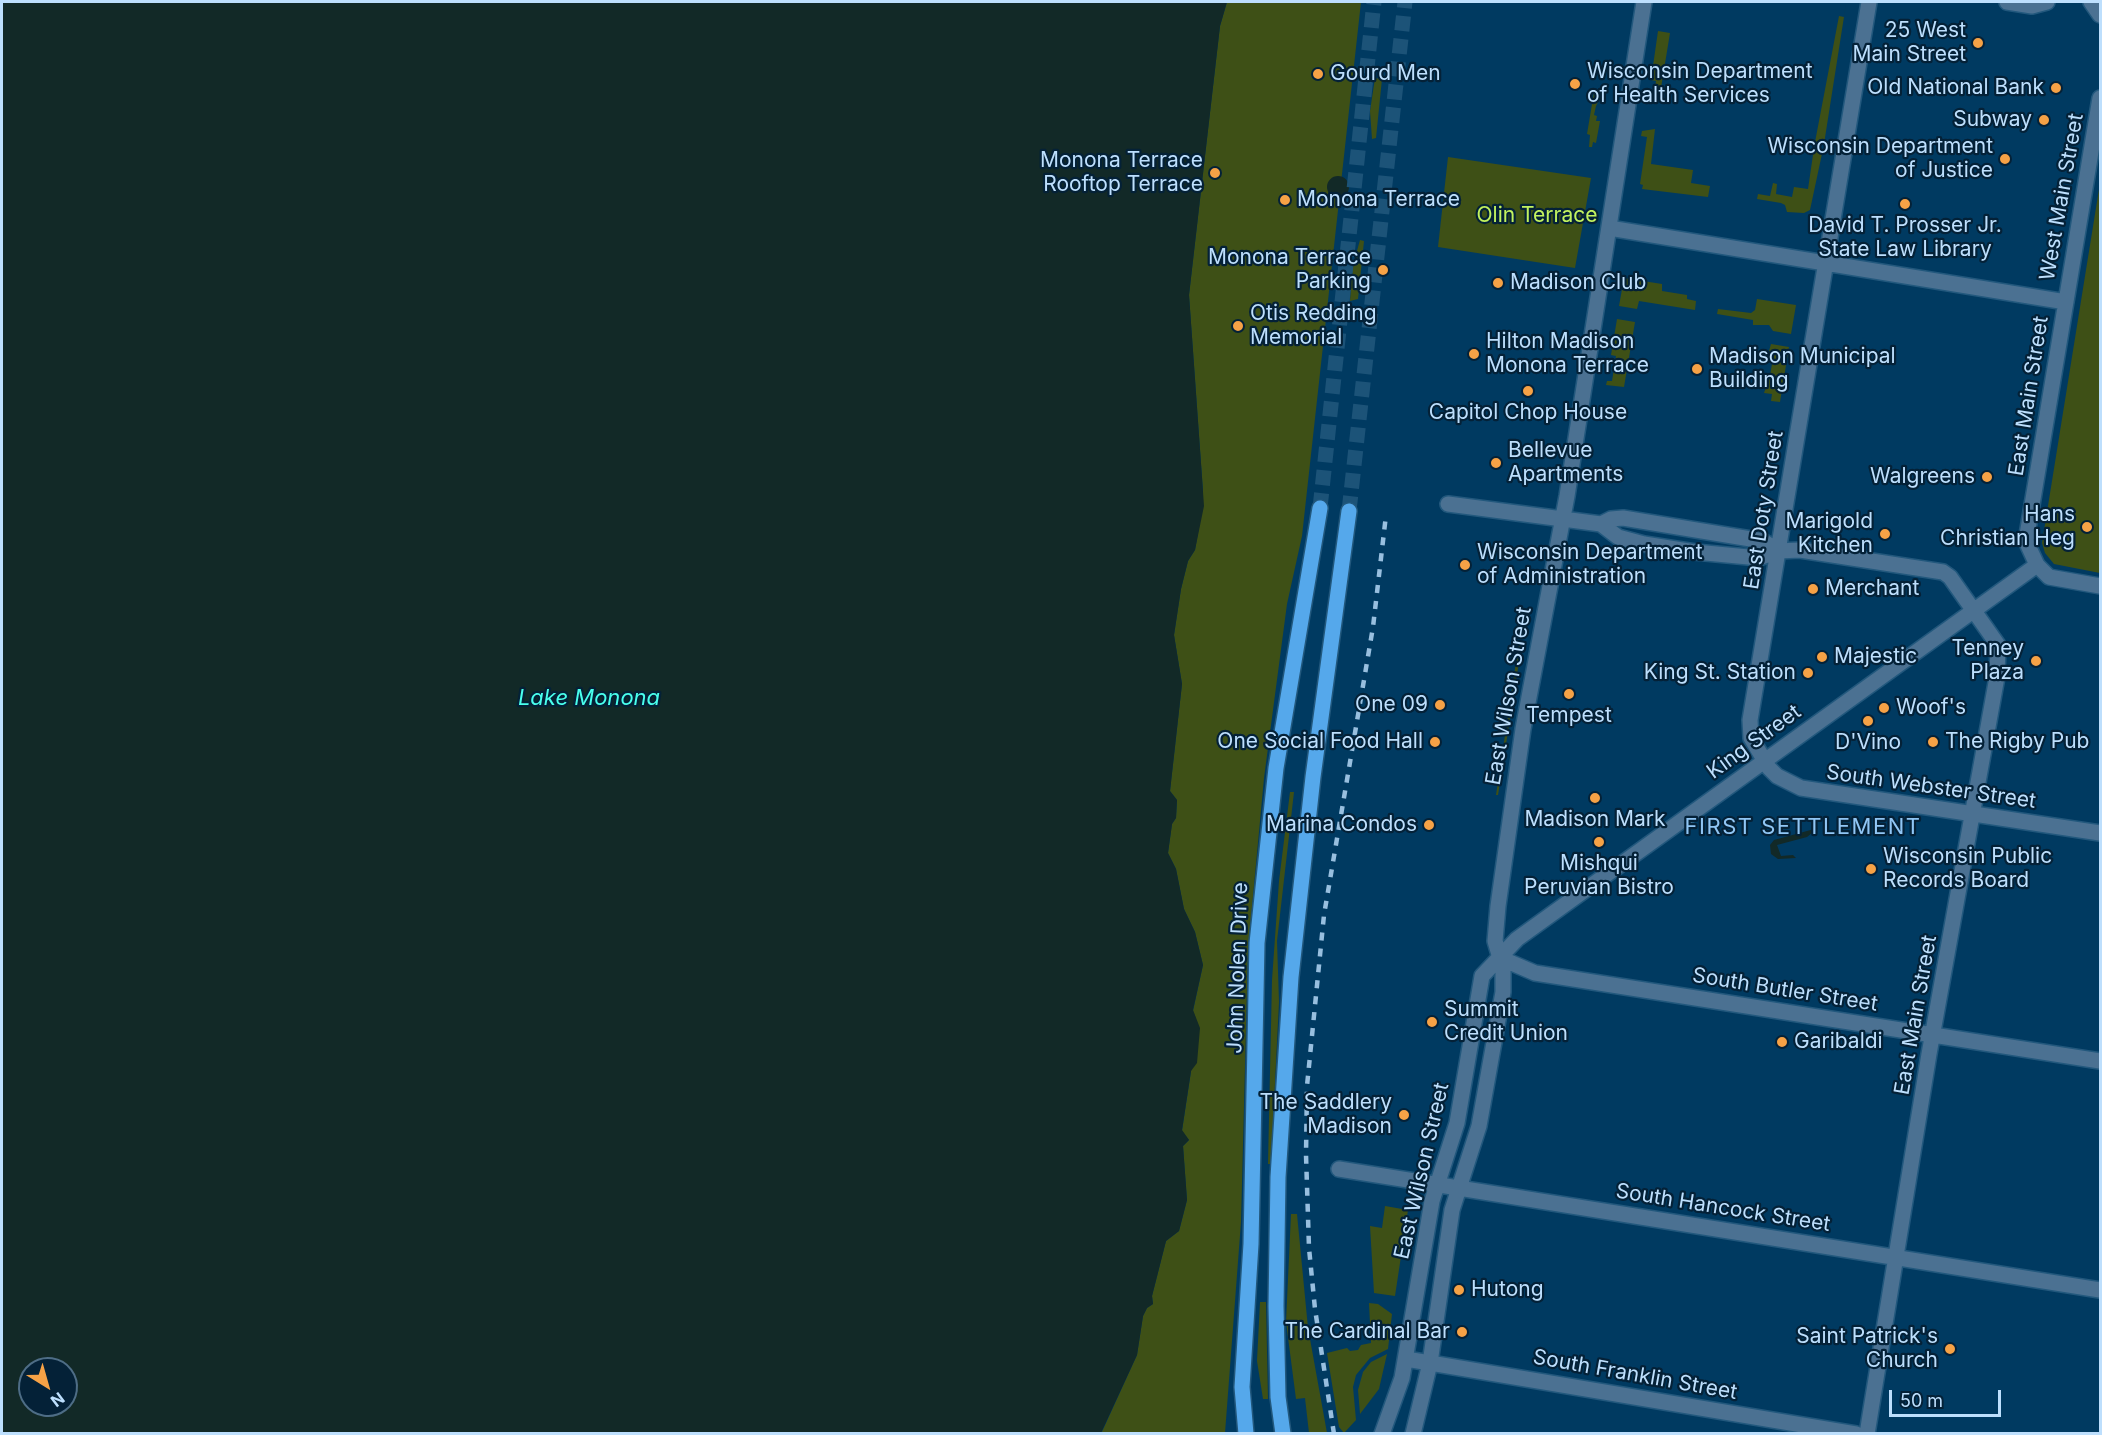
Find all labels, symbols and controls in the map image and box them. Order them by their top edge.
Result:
place label: 25 West Main Street [1853,18,1966,68]
marker: 25 West Main Street [1971,36,1985,50]
place label: Wisconsin Department of Health Services [1587,59,1813,109]
place label: Gourd Men [1330,61,1441,87]
marker: Gourd Men [1311,67,1325,81]
place label: Old National Bank [1867,75,2044,101]
marker: Wisconsin Department of Health Services [1568,77,1582,91]
marker: Old National Bank [2049,81,2063,95]
place label: Subway [1953,107,2032,133]
street label: West Main Street [2035,112,2089,282]
marker: Subway [2037,113,2051,127]
place label: Wisconsin Department of Justice [1767,134,1993,184]
place label: Monona Terrace Rooftop Terrace [1040,148,1203,198]
marker: Wisconsin Department of Justice [1998,152,2012,166]
marker: Monona Terrace Rooftop Terrace [1208,166,1222,180]
place label: Monona Terrace [1297,187,1460,213]
marker: Monona Terrace [1278,193,1292,207]
marker: David T. Prosser Jr. State Law Library [1898,197,1912,211]
park label: Olin Terrace [1477,203,1597,229]
place label: David T. Prosser Jr. State Law Library [1808,213,2002,263]
place label: Monona Terrace Parking [1208,245,1371,295]
marker: Monona Terrace Parking [1376,263,1390,277]
place label: Madison Club [1510,270,1646,296]
marker: Madison Club [1491,276,1505,290]
place label: Otis Redding Memorial [1250,301,1377,351]
street label: East Main Street [2004,314,2054,478]
marker: Otis Redding Memorial [1231,319,1245,333]
place label: Hilton Madison Monona Terrace [1486,329,1649,379]
place label: Madison Municipal Building [1709,344,1896,394]
marker: Hilton Madison Monona Terrace [1467,347,1481,361]
marker: Madison Municipal Building [1690,362,1704,376]
marker: Capitol Chop House [1521,384,1535,398]
place label: Capitol Chop House [1429,400,1627,426]
street label: East Doty Street [1739,429,1789,591]
place label: Bellevue Apartments [1508,438,1623,488]
marker: Bellevue Apartments [1489,456,1503,470]
place label: Walgreens [1870,464,1975,490]
marker: Walgreens [1980,470,1994,484]
place label: Hans Christian Heg [1940,502,2075,552]
place label: Marigold Kitchen [1786,509,1873,559]
marker: Hans Christian Heg [2080,520,2094,534]
marker: Marigold Kitchen [1878,527,1892,541]
place label: Wisconsin Department of Administration [1477,540,1703,590]
marker: Wisconsin Department of Administration [1458,558,1472,572]
place label: Merchant [1825,576,1919,602]
marker: Merchant [1806,582,1820,596]
street label: East Wilson Street [1481,605,1537,787]
place label: Tenney Plaza [1951,636,2024,686]
place label: Majestic [1834,644,1917,670]
marker: Majestic [1815,650,1829,664]
marker: Tenney Plaza [2029,654,2043,668]
place label: King St. Station [1644,660,1796,686]
marker: King St. Station [1801,666,1815,680]
water label: Lake Monona [518,685,660,711]
marker: Tempest [1562,687,1576,701]
place label: One 09 [1355,692,1428,718]
place label: Woof's [1896,695,1966,721]
marker: One 09 [1433,698,1447,712]
street label: King Street [1702,699,1806,785]
marker: Woof's [1877,701,1891,715]
place label: Tempest [1526,703,1612,729]
marker: D'Vino [1861,714,1875,728]
place label: One Social Food Hall [1217,729,1423,755]
place label: The Rigby Pub [1945,729,2089,755]
place label: D'Vino [1835,730,1901,756]
marker: One Social Food Hall [1428,735,1442,749]
marker: The Rigby Pub [1926,735,1940,749]
street label: South Webster Street [1825,760,2037,814]
marker: Madison Mark [1588,791,1602,805]
place label: Madison Mark [1524,807,1666,833]
place label: Marina Condos [1266,812,1417,838]
district label: FIRST SETTLEMENT [1685,814,1921,840]
marker: Marina Condos [1422,818,1436,832]
marker: Mishqui Peruvian Bistro [1592,835,1606,849]
place label: Wisconsin Public Records Board [1883,844,2052,894]
place label: Mishqui Peruvian Bistro [1524,851,1674,901]
marker: Wisconsin Public Records Board [1864,862,1878,876]
street label: John Nolen Drive [1222,882,1254,1054]
street label: East Main Street [1890,933,1942,1097]
street label: South Butler Street [1691,963,1879,1017]
place label: Summit Credit Union [1444,997,1568,1047]
marker: Summit Credit Union [1425,1015,1439,1029]
place label: Garibaldi [1794,1029,1883,1055]
marker: Garibaldi [1775,1035,1789,1049]
street label: East Wilson Street [1389,1080,1455,1262]
place label: The Saddlery Madison [1260,1090,1392,1140]
marker: The Saddlery Madison [1397,1108,1411,1122]
street label: South Hancock Street [1614,1179,1832,1237]
place label: Hutong [1471,1277,1544,1303]
marker: Hutong [1452,1283,1466,1297]
place label: The Cardinal Bar [1285,1319,1450,1345]
place label: Saint Patrick's Church [1796,1324,1938,1374]
marker: The Cardinal Bar [1455,1325,1469,1339]
marker: Saint Patrick's Church [1943,1342,1957,1356]
street label: South Franklin Street [1531,1345,1739,1405]
north arrow [18,1357,78,1417]
scale bar [1892,1378,2004,1416]
text: N [47,1388,69,1411]
text: 50 m [1900,1390,1943,1411]

